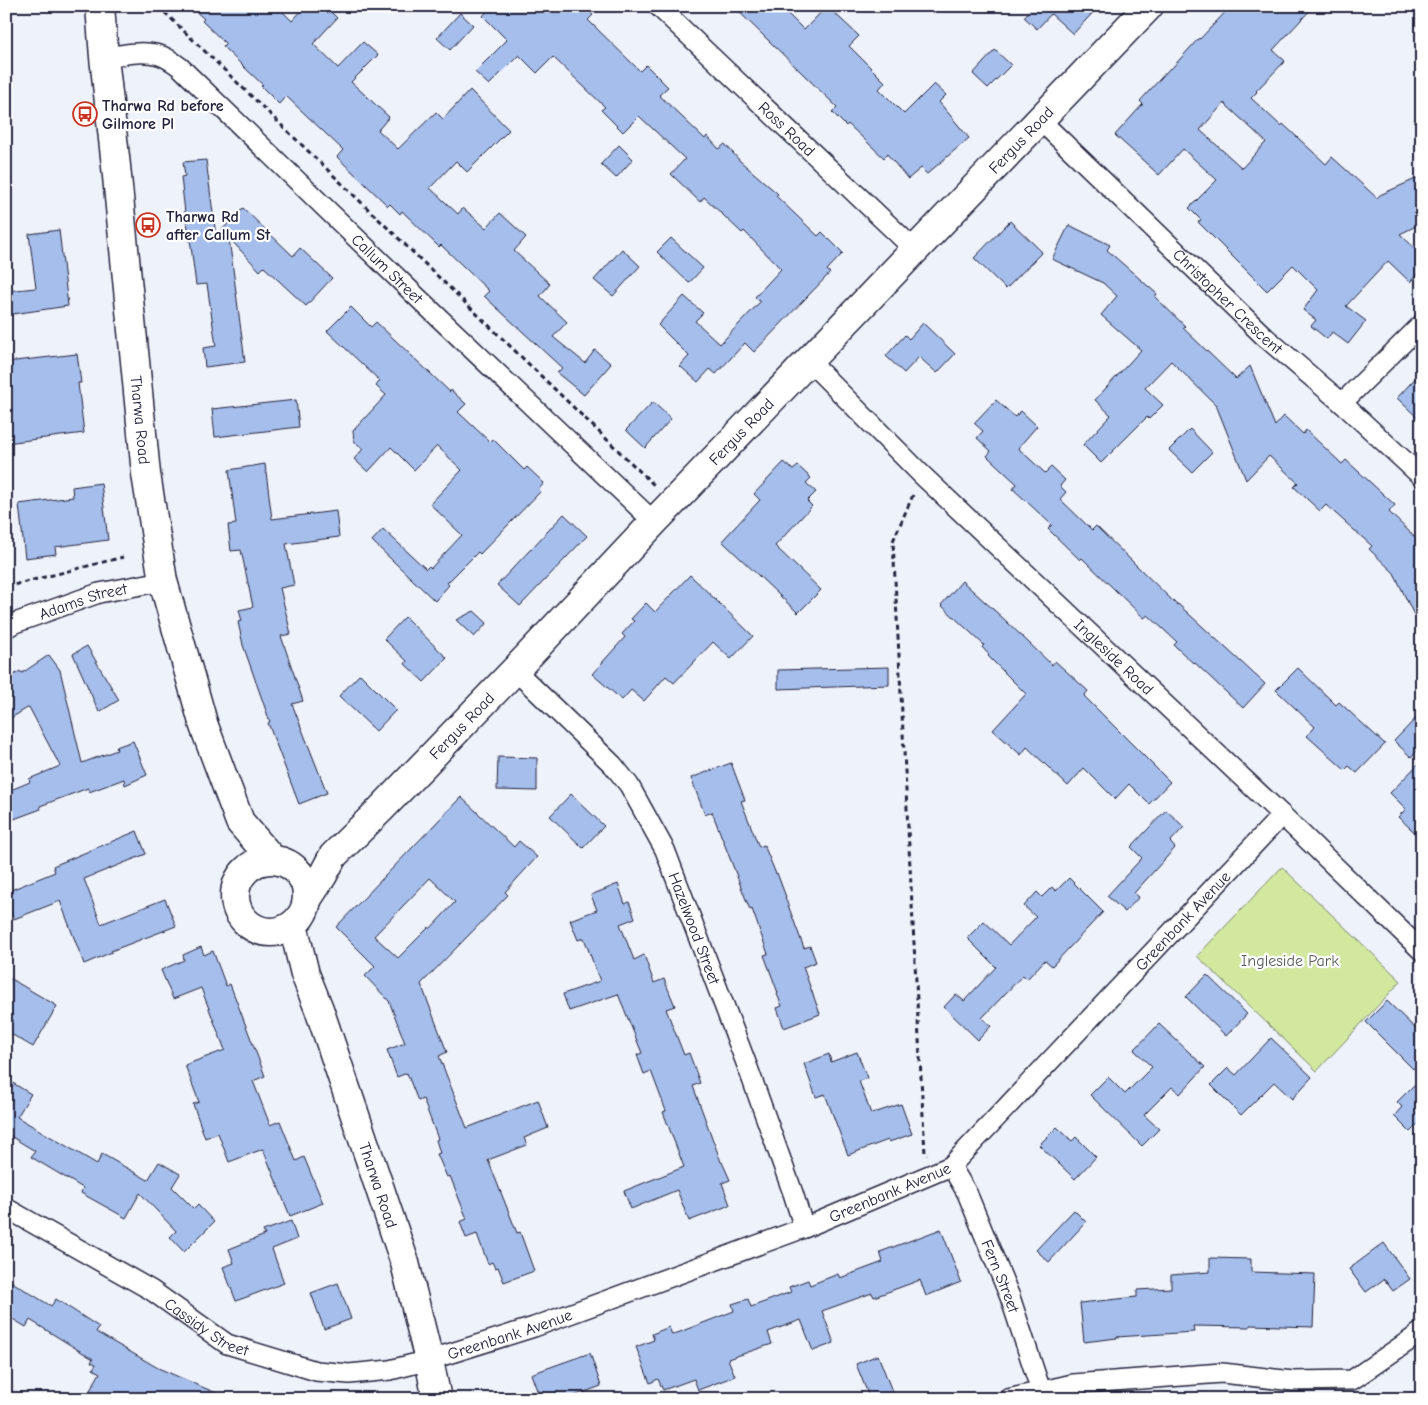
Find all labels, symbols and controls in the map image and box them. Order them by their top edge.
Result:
place label: Tharwa Rd before Gilmore Pl [102,97,224,133]
street label: Ross Road [754,98,818,160]
bus stop icon: Tharwa Rd before Gilmore Pl [72,101,98,127]
street label: Fergus Road [985,103,1058,177]
place label: Tharwa Rd after Callum St [166,208,271,244]
bus stop icon: Tharwa Rd after Callum St [135,212,161,238]
street label: Callum Street [348,231,426,308]
street label: Christopher Crescent [1169,245,1286,358]
street label: Tharwa Road [126,375,153,465]
street label: Fergus Road [706,395,778,469]
street label: Adams Street [37,580,129,624]
street label: Ingleside Road [1070,616,1157,699]
street label: Fergus Road [426,689,498,763]
street label: Greenbank Avenue [1132,868,1234,975]
street label: Hazelwood Street [664,870,723,987]
park label: Ingleside Park [1241,952,1339,970]
street label: Tharwa Road [355,1140,400,1230]
street label: Greenbank Avenue [827,1159,953,1226]
street label: Fern Street [977,1237,1023,1315]
street label: Cassidy Street [161,1295,251,1360]
street label: Greenbank Avenue [445,1306,575,1364]

